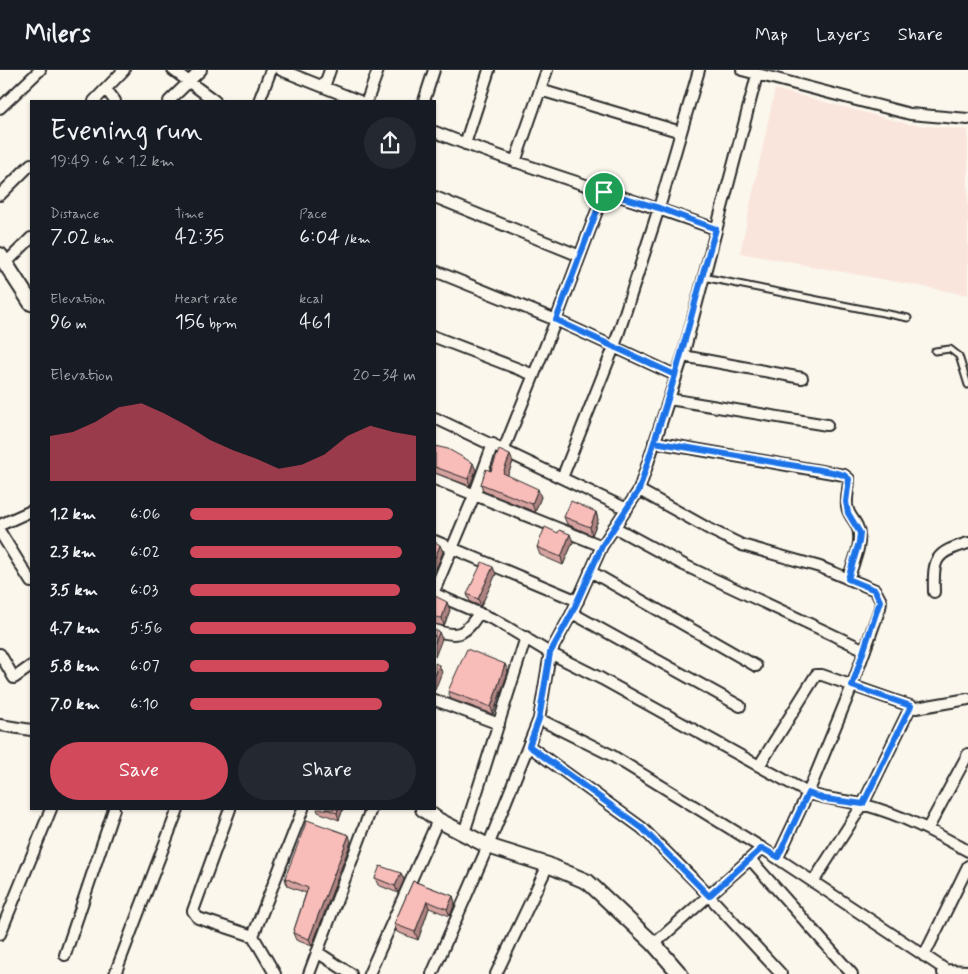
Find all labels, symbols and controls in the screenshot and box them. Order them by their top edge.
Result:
text: Milers [25,19,91,50]
text: Map [755,23,788,47]
text: Layers [816,23,870,47]
text: Share [898,23,943,47]
text: Evening run [50,113,203,150]
button: share [364,117,416,169]
text: 19:49 · 6 × 1.2 km [50,151,175,172]
pin [583,171,625,213]
icon: arrive [590,178,618,206]
text: Distance [50,205,99,223]
text: Time [175,205,204,223]
text: Pace [299,205,327,223]
text: 7.02 [50,223,90,251]
text: 42:35 [175,223,224,251]
text: 6:04 [299,223,340,251]
text: km [90,230,114,248]
text: /km [340,230,371,248]
text: Elevation [50,290,105,308]
text: Heart rate [175,290,238,308]
text: kcal [299,290,323,308]
text: 96 [50,308,72,336]
text: 156 [175,308,205,336]
text: 461 [299,308,331,336]
text: m [72,315,87,333]
text: bpm [205,315,237,333]
text: Elevation [50,365,113,386]
text: 20–34 m [353,365,416,386]
text: 1.2 km [50,504,96,525]
text: 6:06 [130,504,160,525]
text: 2.3 km [50,542,96,563]
text: 6:02 [130,542,160,563]
text: 3.5 km [50,580,98,601]
text: 6:03 [130,580,158,601]
text: 4.7 km [50,618,100,639]
text: 5:56 [130,618,162,639]
text: 5.8 km [50,656,100,677]
text: 6:07 [130,656,159,677]
text: 7.0 km [50,694,100,715]
text: 6:10 [130,694,159,715]
button: Save [50,742,228,800]
button: Share [238,742,416,800]

